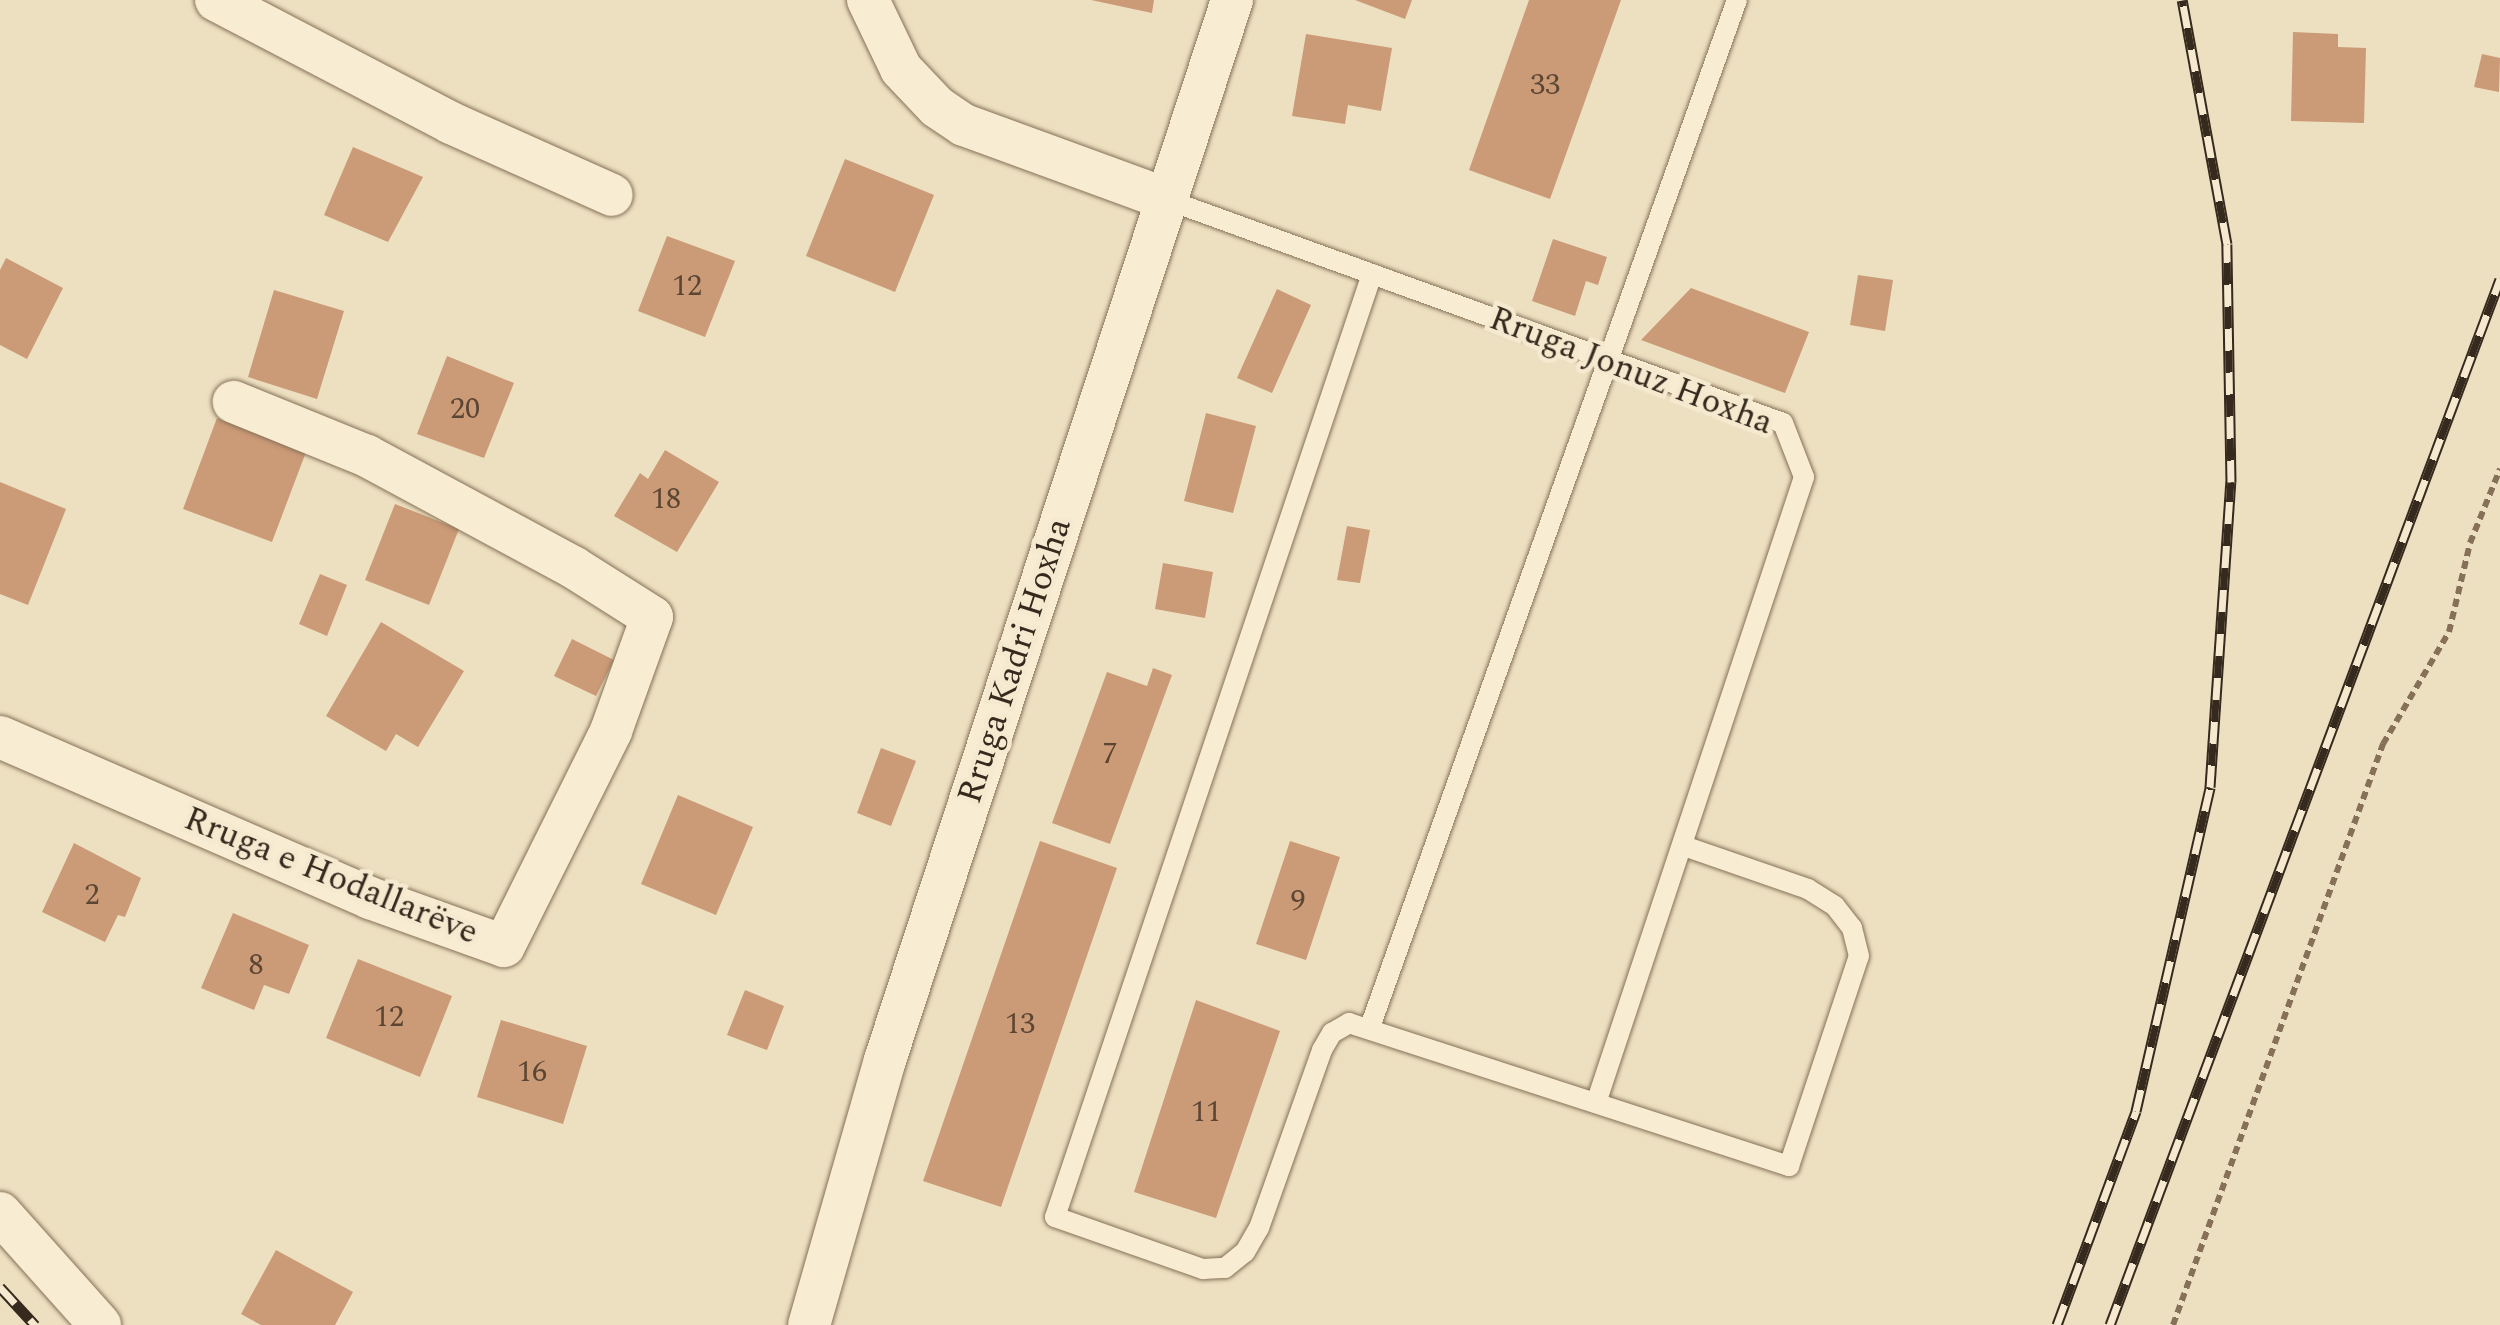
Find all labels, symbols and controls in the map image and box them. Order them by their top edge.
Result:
house number: 33 [1530,67,1560,103]
house number: 12 [672,268,702,304]
street label: Rruga Jonuz Hoxha [1483,298,1779,444]
house number: 20 [450,391,480,427]
house number: 18 [651,481,681,517]
street label: Rruga Kadri Hoxha [949,513,1081,809]
house number: 7 [1103,736,1117,772]
street label: Rruga e Hodallarëve [178,798,484,954]
house number: 2 [85,877,99,913]
house number: 9 [1291,883,1305,919]
house number: 8 [249,947,263,983]
house number: 12 [374,999,404,1035]
house number: 13 [1005,1006,1035,1042]
house number: 16 [517,1054,547,1090]
house number: 11 [1191,1094,1221,1130]

